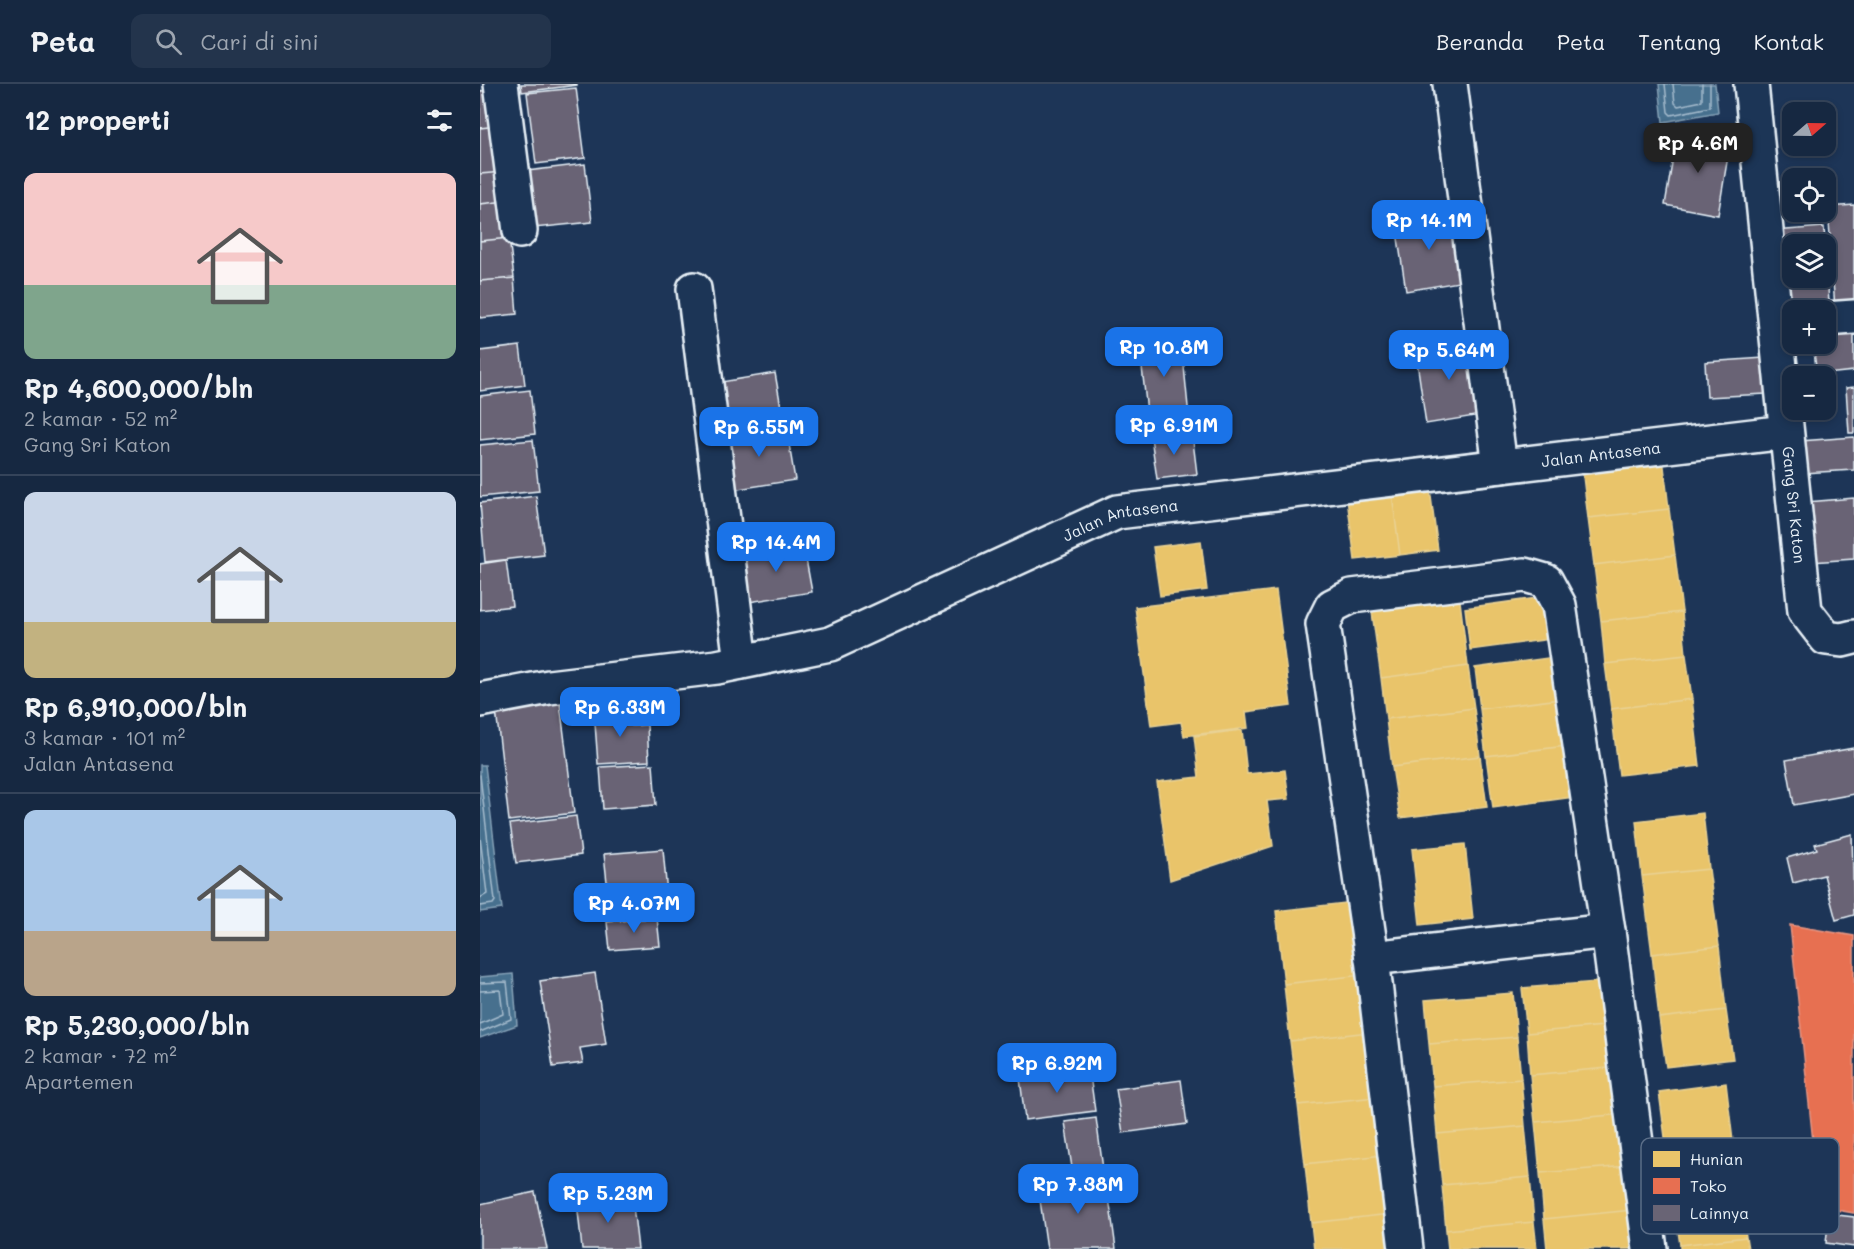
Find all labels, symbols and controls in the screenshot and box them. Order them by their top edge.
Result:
search box [131,14,551,68]
text: Peta [30,23,95,59]
icon: search [152,25,185,58]
text: Cari di sini [200,27,319,56]
text: Beranda [1436,28,1524,55]
text: Peta [1557,28,1605,55]
text: Tentang [1638,28,1721,55]
text: Kontak [1754,28,1824,55]
north arrow [1782,102,1836,156]
map controls [1782,102,1836,420]
text: 12 properti [24,103,171,137]
icon: filters [423,104,456,137]
pin: Rp 4.6M [1643,123,1753,174]
text: Rp 4.6M [1658,129,1738,155]
button: locate [1782,168,1836,222]
pin: Rp 14.1M [1367,200,1491,251]
text: Rp 14.1M [1386,206,1472,232]
icon: home [186,212,294,320]
button: layers [1782,234,1836,288]
button: + [1782,300,1836,354]
pin: Rp 10.8M [1102,327,1226,378]
pin: Rp 5.64M [1387,330,1511,381]
text: Rp 10.8M [1119,333,1209,359]
text: Rp 5.64M [1403,336,1495,362]
button: − [1782,366,1836,420]
text: Rp 4,600,000/bln [24,371,253,405]
text: 2 kamar · 52 m² [24,405,177,431]
pin: Rp 6.91M [1112,405,1236,456]
pin: Rp 6.55M [697,407,821,458]
text: Rp 6.91M [1130,411,1218,437]
text: Rp 6.55M [713,413,805,439]
text: Gang Sri Katon [24,431,171,457]
street label: Jalan Antasena [1540,436,1662,471]
street label: Gang Sri Katon [1778,445,1811,564]
street label: Jalan Antasena [1059,494,1179,546]
pin: Rp 14.4M [714,522,838,573]
text: Rp 14.4M [731,528,821,554]
icon: home [186,531,294,639]
pin: Rp 6.33M [558,687,682,738]
text: Rp 6,910,000/bln [24,690,247,724]
text: Rp 6.33M [574,693,666,719]
text: 3 kamar · 101 m² [24,724,185,750]
text: Jalan Antasena [24,750,174,776]
icon: home [186,849,294,957]
pin: Rp 4.07M [572,883,696,934]
text: Rp 4.07M [588,889,680,915]
text: Rp 5,230,000/bln [24,1008,250,1042]
text: 2 kamar · 72 m² [24,1042,177,1068]
pin: Rp 6.92M [995,1043,1119,1094]
text: Rp 6.92M [1011,1049,1103,1075]
text: Apartemen [24,1068,133,1094]
legend [1641,1138,1839,1234]
text: Hunian [1690,1148,1743,1169]
pin: Rp 7.38M [1016,1164,1140,1215]
text: Rp 7.38M [1032,1170,1124,1196]
pin: Rp 5.23M [546,1173,670,1224]
text: Toko [1690,1175,1726,1196]
text: Rp 5.23M [563,1179,653,1205]
text: Lainnya [1690,1202,1749,1223]

